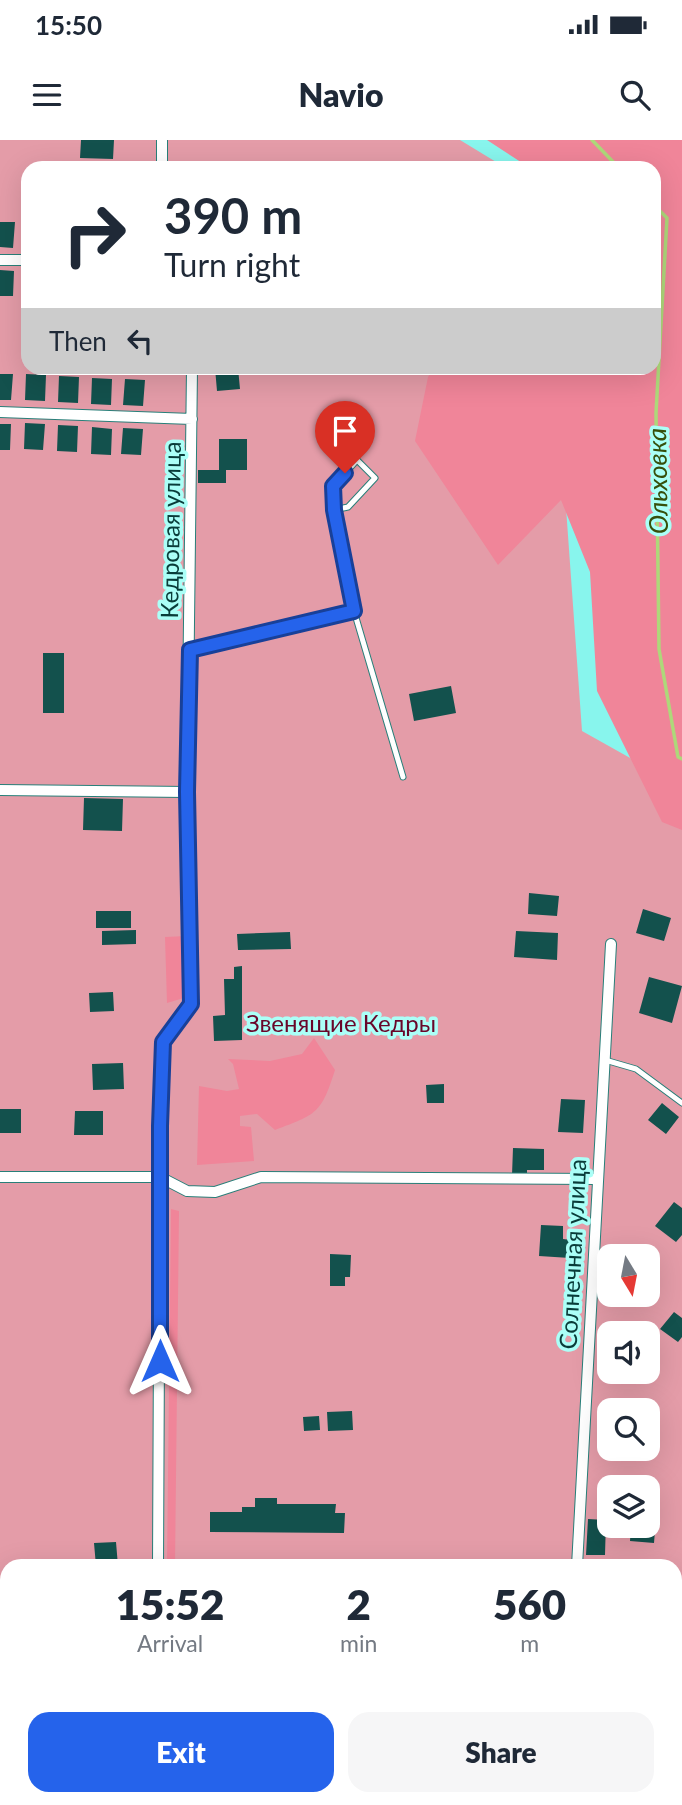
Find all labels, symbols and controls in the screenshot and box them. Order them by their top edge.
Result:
text: 15:50 [35,9,102,41]
text: Navio [298,75,384,114]
icon: menu [28,76,66,114]
icon: search [616,76,654,114]
text: 390 m [164,186,302,244]
icon: right [49,189,140,280]
text: Turn right [164,245,300,284]
icon: left [121,322,159,360]
text: Then [49,325,107,357]
pin [315,401,375,473]
icon: arrive [326,412,364,450]
water label: Ольховка [640,428,674,534]
street label: Кедровая улица [154,441,186,619]
park label: Звенящие Кедры [246,1008,436,1037]
street label: Солнечная улица [553,1158,591,1350]
north arrow [597,1244,660,1307]
map controls [597,1244,660,1538]
button: sound [597,1321,660,1384]
position arrow [123,1324,197,1398]
button: search [597,1398,660,1461]
button: layers [597,1475,660,1538]
text: 15:52 [116,1579,224,1629]
text: 2 [347,1579,371,1629]
text: 560 [493,1579,566,1629]
text: Arrival [137,1629,203,1657]
text: min [340,1629,377,1657]
text: m [520,1629,539,1657]
button: Exit [28,1712,334,1792]
button: Share [348,1712,654,1792]

